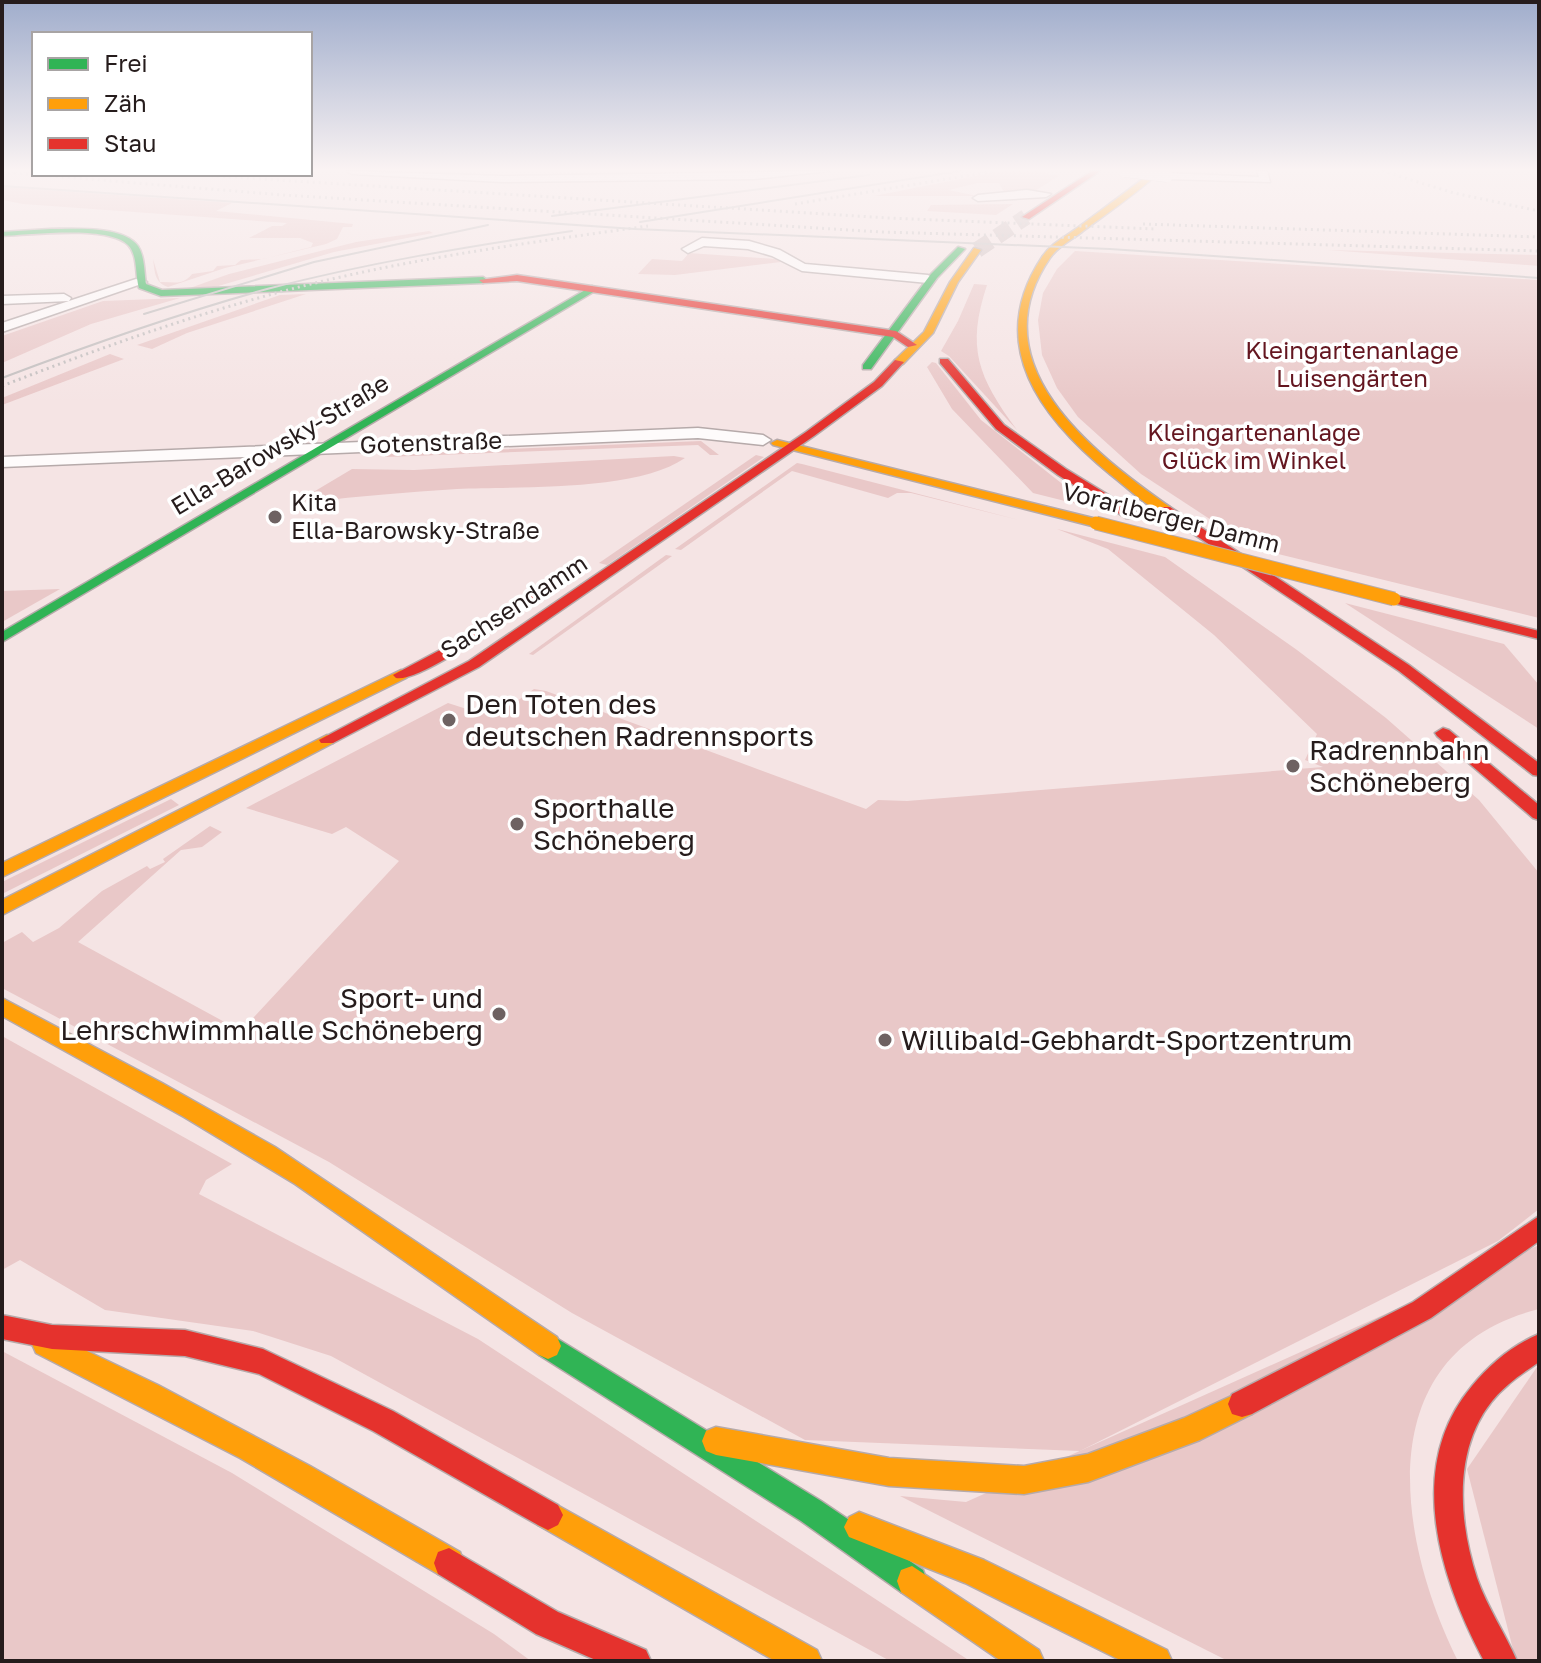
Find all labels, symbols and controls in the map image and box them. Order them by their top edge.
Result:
legend [32,32,312,176]
text: Frei [104,48,148,77]
text: Zäh [104,88,147,117]
text: Stau [104,128,157,157]
park label: Kleingartenanlage Luisengärten [1245,335,1459,392]
street label: Ella-Barowsky-Straße [165,367,393,520]
park label: Kleingartenanlage Glück im Winkel [1147,417,1361,474]
street label: Gotenstraße [359,425,503,458]
street label: Vorarlberger Damm [1059,475,1283,558]
place label: Kita Ella-Barowsky-Straße [291,487,540,544]
marker: Kita Ella-Barowsky-Straße [266,508,284,526]
street label: Sachsendamm [434,548,592,664]
place label: Den Toten des deutschen Radrennsports [465,687,814,752]
marker: Den Toten des deutschen Radrennsports [440,711,458,729]
place label: Radrennbahn Schöneberg [1309,733,1490,798]
marker: Radrennbahn Schöneberg [1284,757,1302,775]
place label: Sporthalle Schöneberg [533,791,695,856]
marker: Sporthalle Schöneberg [508,815,526,833]
place label: Sport- und Lehrschwimmhalle Schöneberg [60,981,483,1046]
marker: Sport- und Lehrschwimmhalle Schöneberg [490,1005,508,1023]
place label: Willibald-Gebhardt-Sportzentrum [901,1023,1352,1056]
marker: Willibald-Gebhardt-Sportzentrum [876,1031,894,1049]

